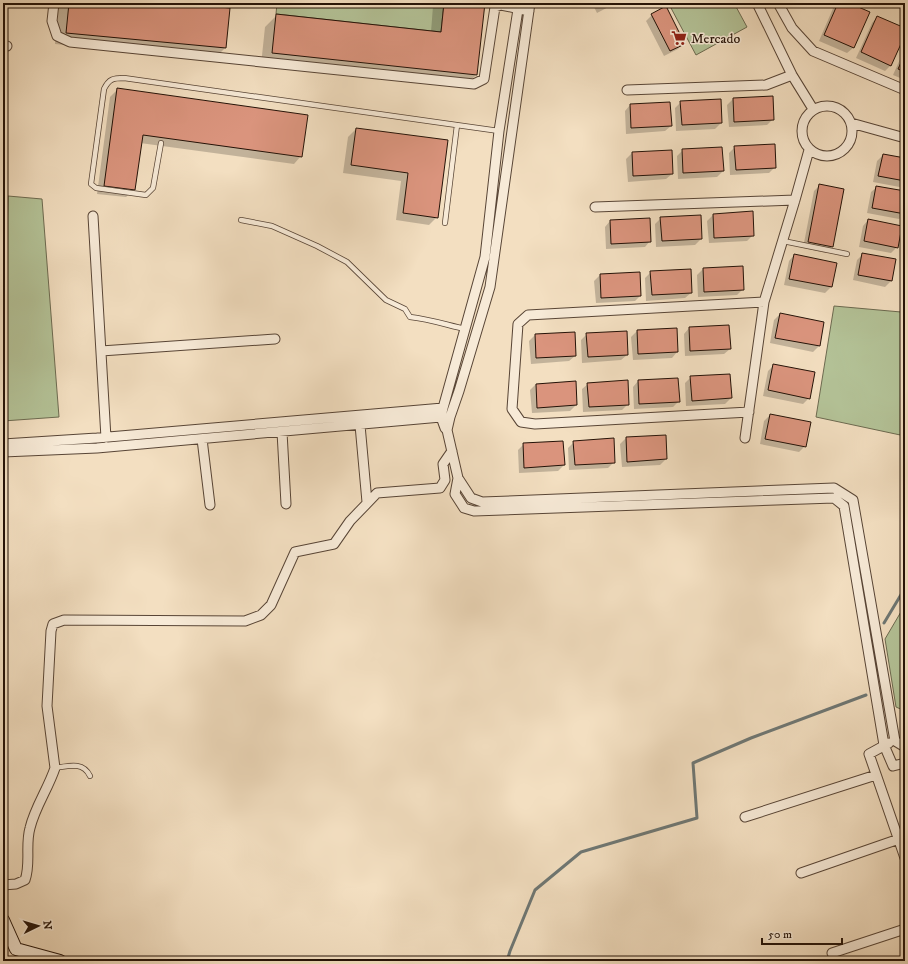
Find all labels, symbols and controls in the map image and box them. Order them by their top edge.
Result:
supermarket icon: Mercado [670,29,688,47]
place label: Mercado [691,30,741,48]
north arrow [18,906,58,946]
text: N [40,920,54,930]
scale bar [762,920,842,946]
text: 50 m [768,927,792,942]

